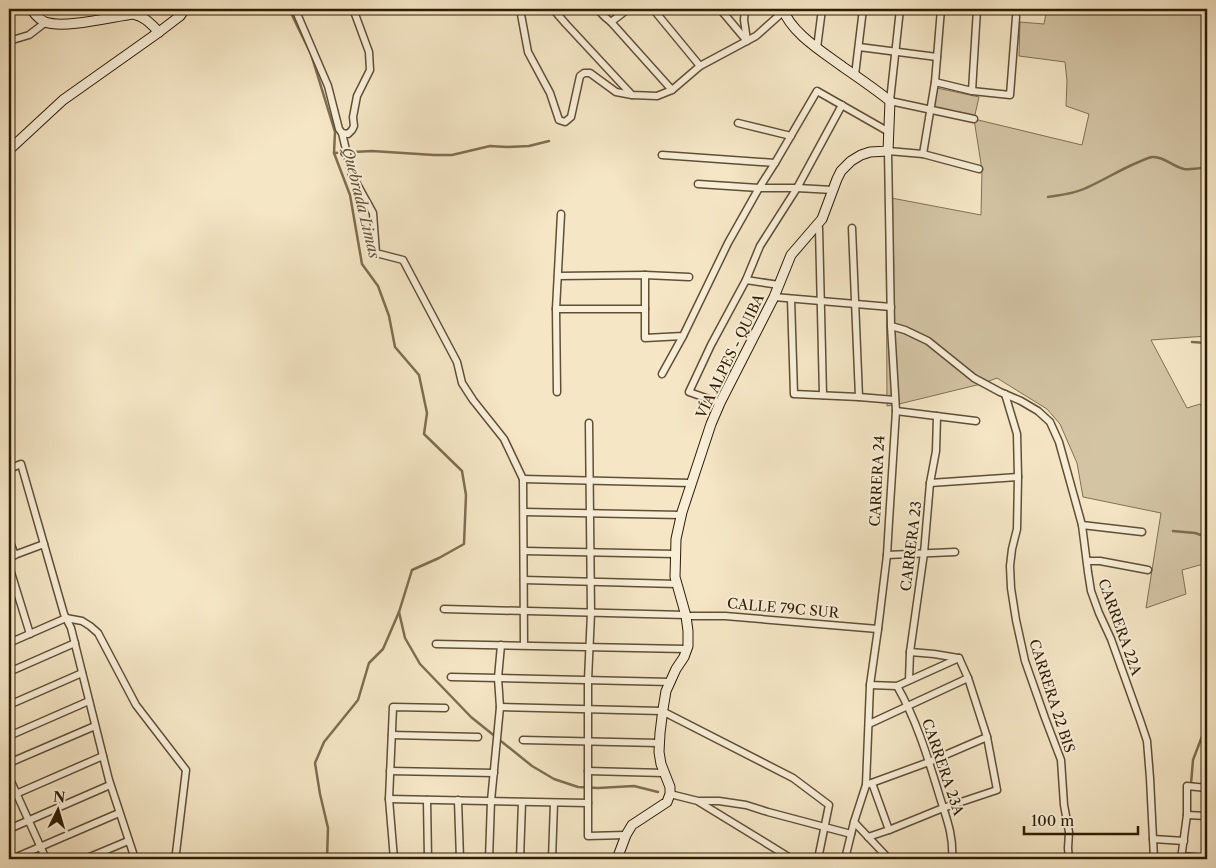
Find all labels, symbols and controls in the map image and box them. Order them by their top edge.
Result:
water label: Quebrada Limas [338,145,385,261]
street label: VÍA ALPES - QUIBA [691,290,768,422]
street label: CARRERA 24 [866,435,888,527]
street label: CARRERA 23 [897,500,925,592]
street label: CARRERA 22A [1094,576,1146,678]
street label: CALLE 79C SUR [726,594,840,622]
street label: CARRERA 22 BIS [1025,637,1079,755]
street label: CARRERA 23A [918,716,968,818]
north arrow [32,786,82,836]
text: N [52,788,66,807]
scale bar [1024,803,1137,835]
text: 100 m [1031,811,1074,830]

